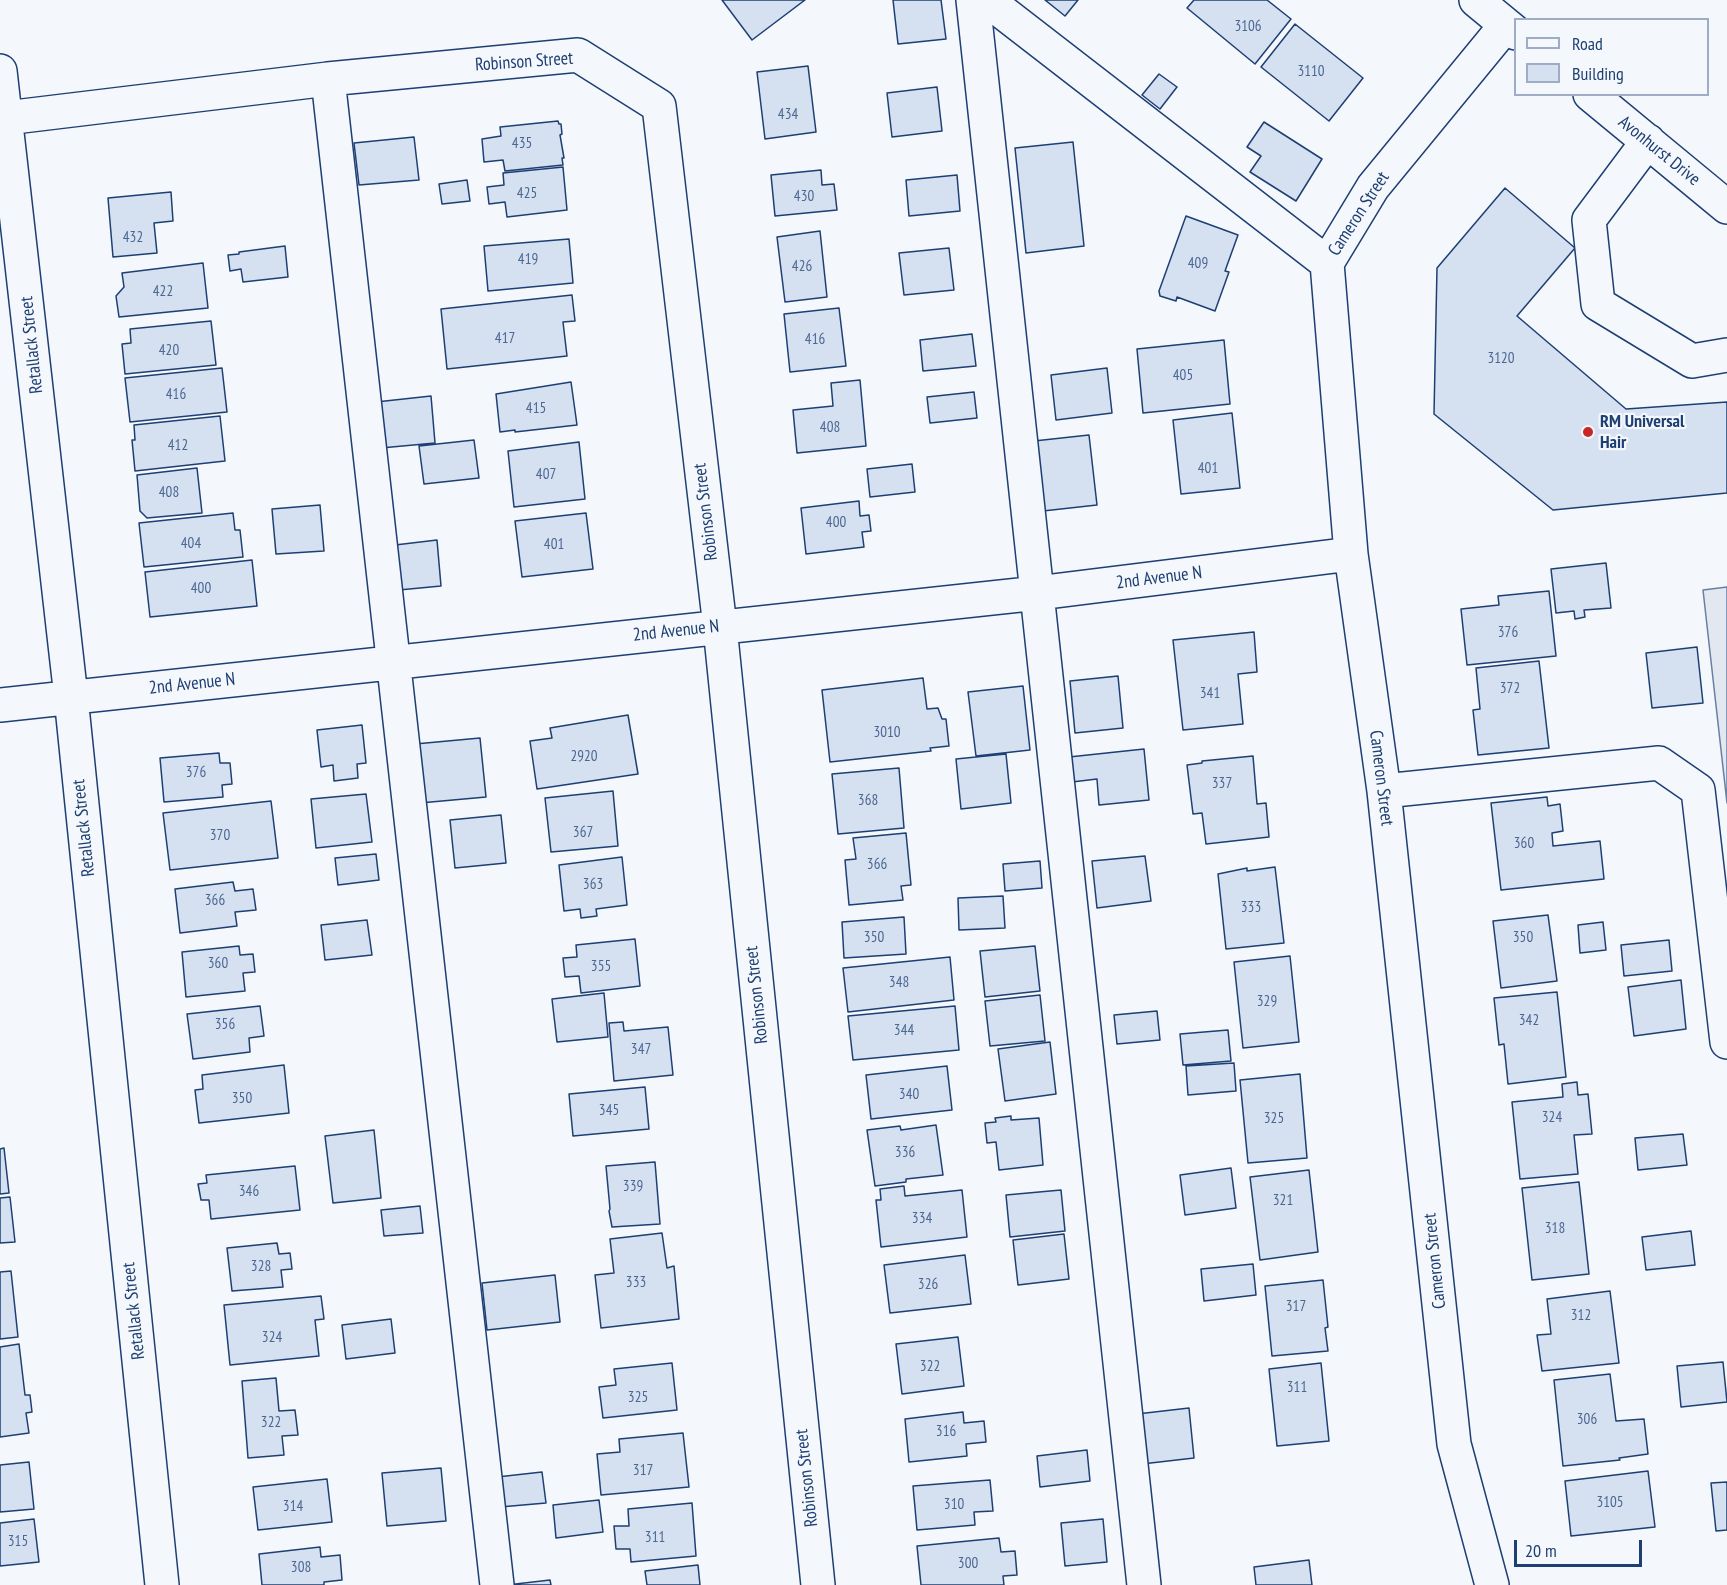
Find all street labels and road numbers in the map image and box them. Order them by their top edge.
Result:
street label: Robinson Street [474,48,574,76]
street label: Avonhurst Drive [1614,112,1704,190]
street label: Cameron Street [1324,168,1394,260]
street label: Retallack Street [16,295,48,395]
street label: Robinson Street [689,462,723,562]
street label: 2nd Avenue N [1115,562,1203,594]
street label: 2nd Avenue N [632,616,720,646]
street label: 2nd Avenue N [148,669,236,699]
street label: Cameron Street [1364,729,1398,827]
street label: Retallack Street [68,778,100,878]
street label: Robinson Street [741,945,773,1045]
street label: Cameron Street [1419,1212,1451,1310]
street label: Retallack Street [118,1261,150,1361]
street label: Robinson Street [791,1428,823,1528]

